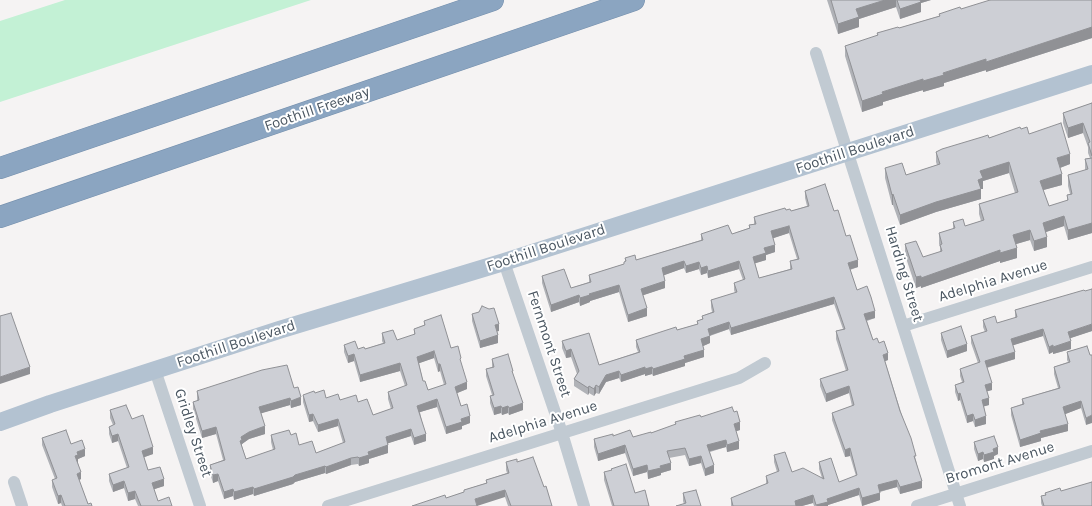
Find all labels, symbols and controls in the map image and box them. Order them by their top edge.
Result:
street label: Foothill Freeway [262,83,372,135]
street label: Foothill Boulevard [793,122,917,178]
street label: Foothill Boulevard [484,220,608,276]
street label: Harding Street [881,224,927,324]
street label: Adelphia Avenue [936,256,1050,306]
street label: Fernmont Street [523,288,575,400]
street label: Foothill Boulevard [174,316,298,372]
street label: Gridley Street [170,386,216,480]
street label: Adelphia Avenue [486,397,600,447]
street label: Bromont Avenue [943,438,1057,488]

